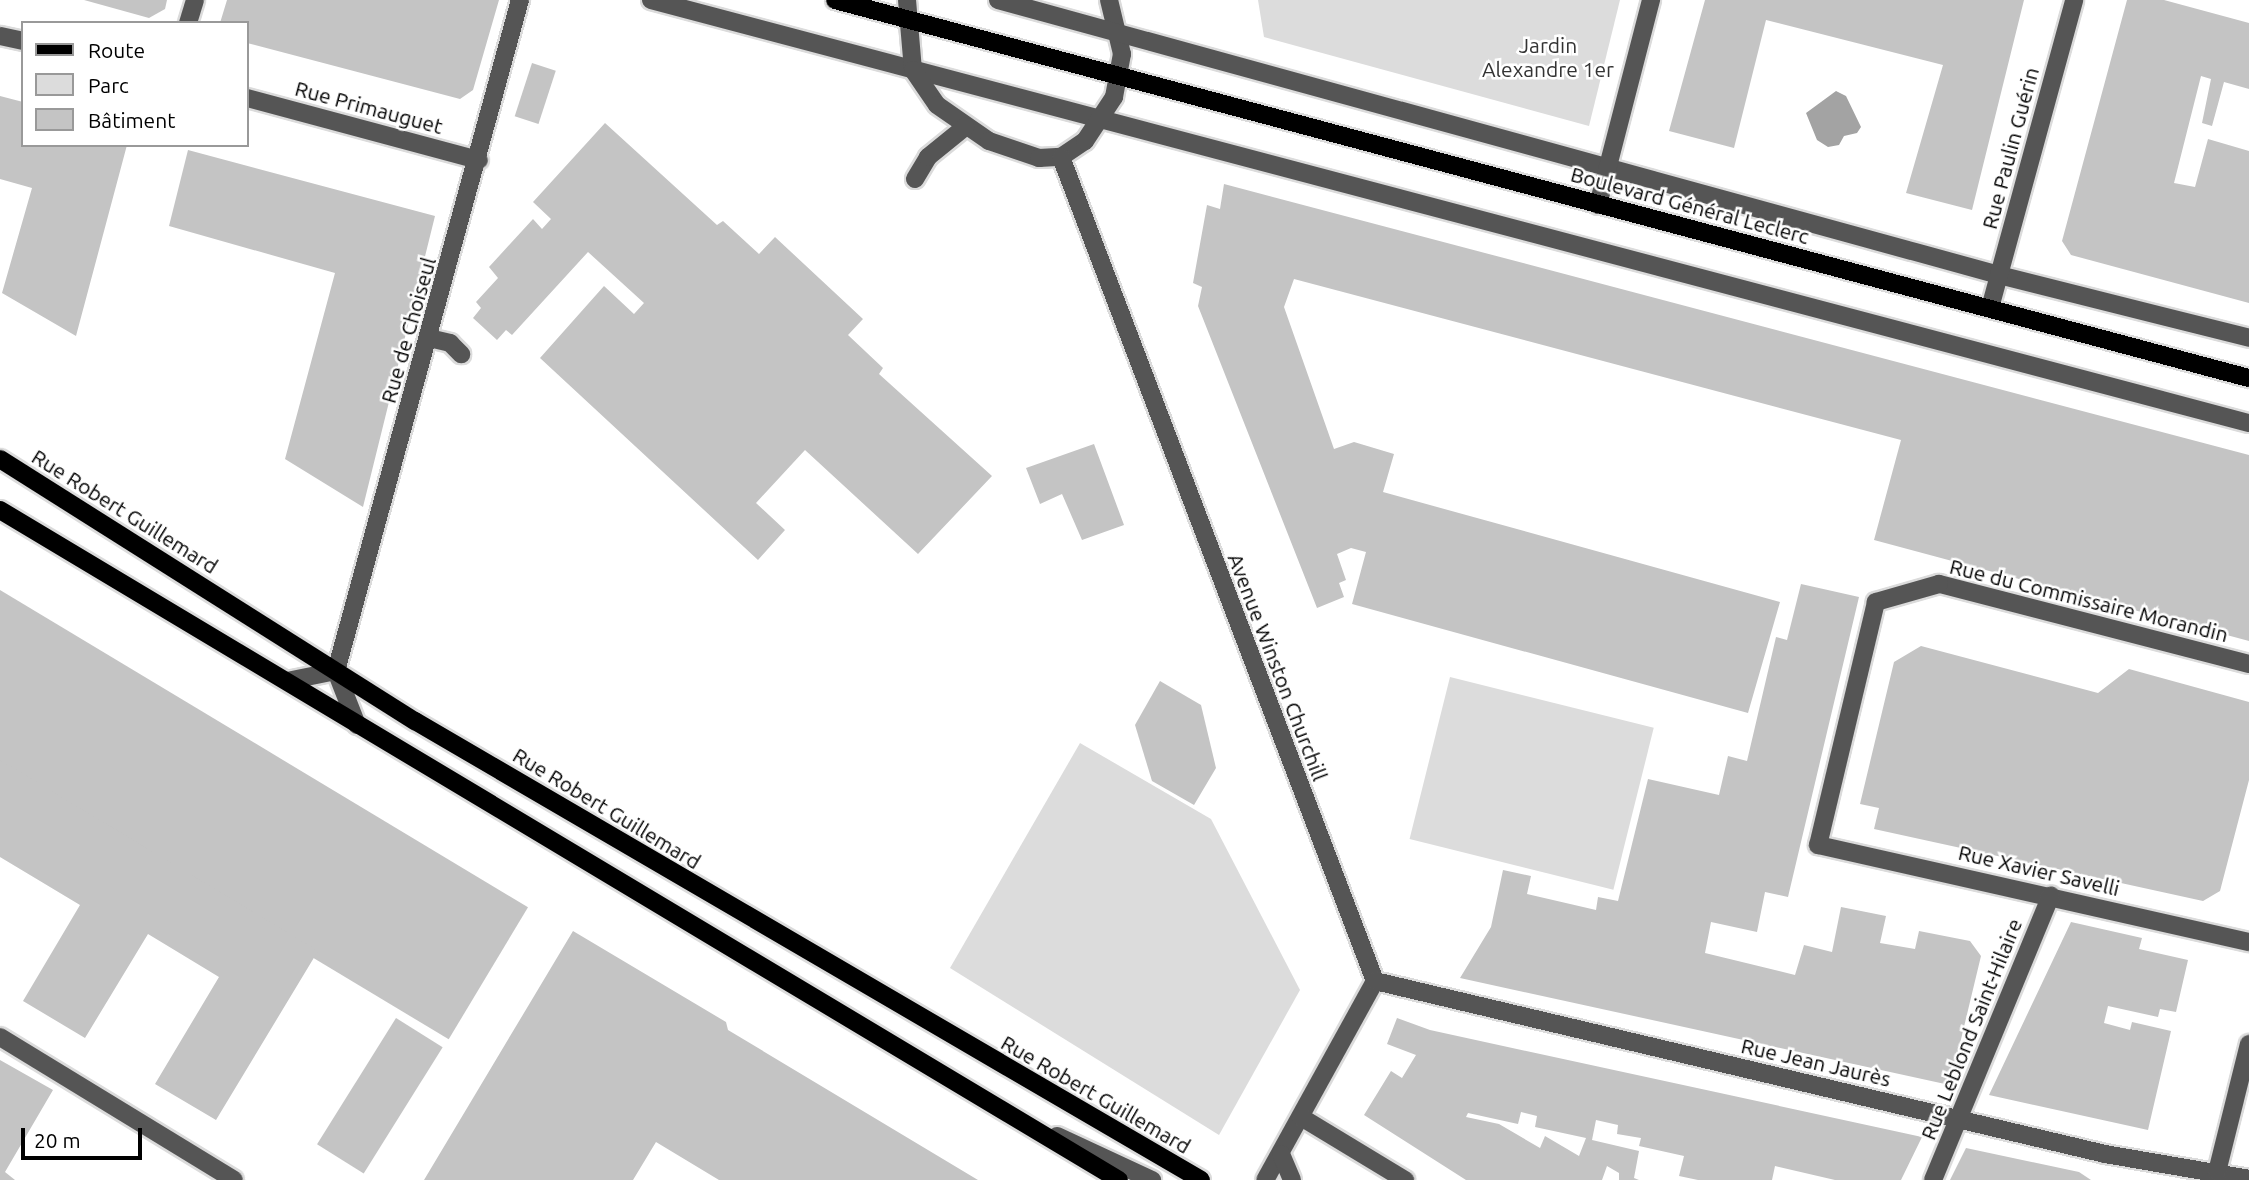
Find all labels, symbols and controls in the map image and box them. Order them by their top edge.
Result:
legend [21,21,248,147]
park label: Jardin Alexandre 1er [1482,32,1614,82]
text: Route [88,38,145,62]
street label: Rue Paulin Guérin [1976,64,2044,232]
text: Parc [88,73,129,97]
street label: Rue Primauguet [292,75,446,139]
text: Bâtiment [88,108,175,132]
street label: Boulevard Général Leclerc [1568,161,1812,249]
street label: Rue de Choiseul [375,254,441,406]
street label: Rue Robert Guillemard [27,443,223,579]
street label: Avenue Winston Churchill [1223,550,1333,784]
street label: Rue du Commissaire Morandin [1947,553,2231,647]
street label: Rue Robert Guillemard [509,742,705,874]
street label: Rue Xavier Savelli [1956,839,2122,901]
street label: Rue Leblond Saint-Hilaire [1915,915,2027,1143]
street label: Rue Robert Guillemard [997,1029,1195,1159]
street label: Rue Jean Jaurès [1739,1033,1893,1091]
scale bar [24,1114,145,1158]
text: 20 m [34,1128,81,1152]

